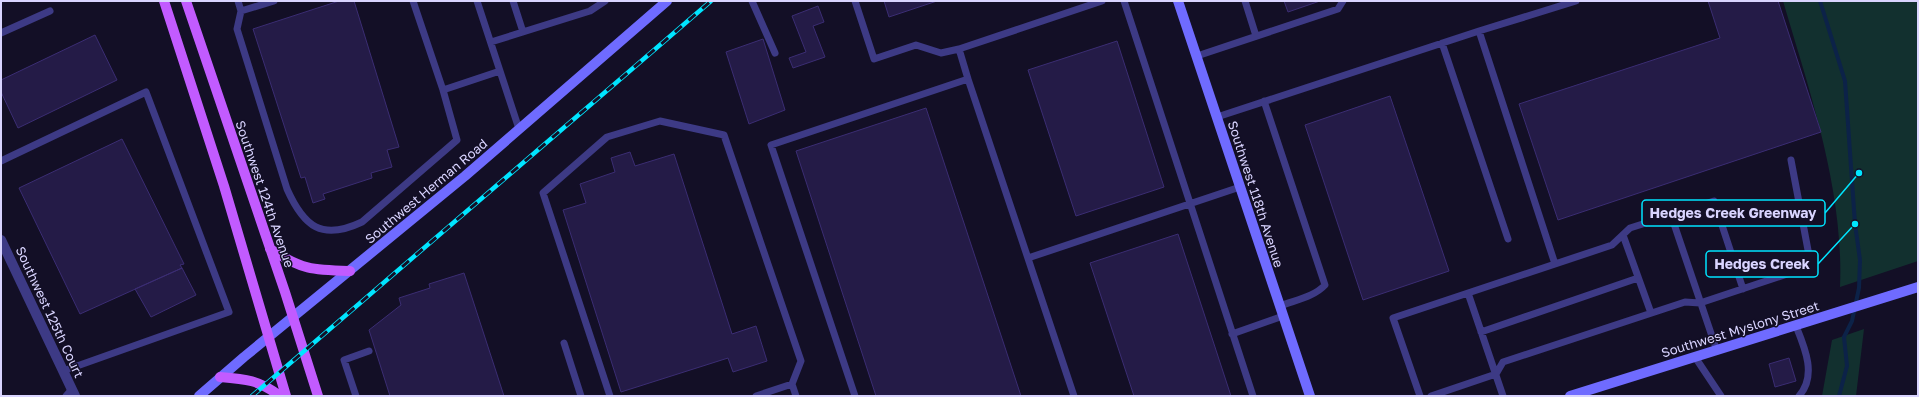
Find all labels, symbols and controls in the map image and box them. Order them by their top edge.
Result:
street label: Southwest 124th Avenue [232,118,298,270]
street label: Southwest 118th Avenue [1225,119,1287,269]
street label: Southwest Herman Road [362,135,490,247]
callout: Hedges Creek Greenway [1642,200,1825,226]
text: Hedges Creek Greenway [1649,204,1817,221]
street label: Southwest 125th Court [12,244,88,380]
callout: Hedges Creek [1706,251,1818,277]
text: Hedges Creek [1714,255,1810,272]
street label: Southwest Myslony Street [1659,297,1821,361]

